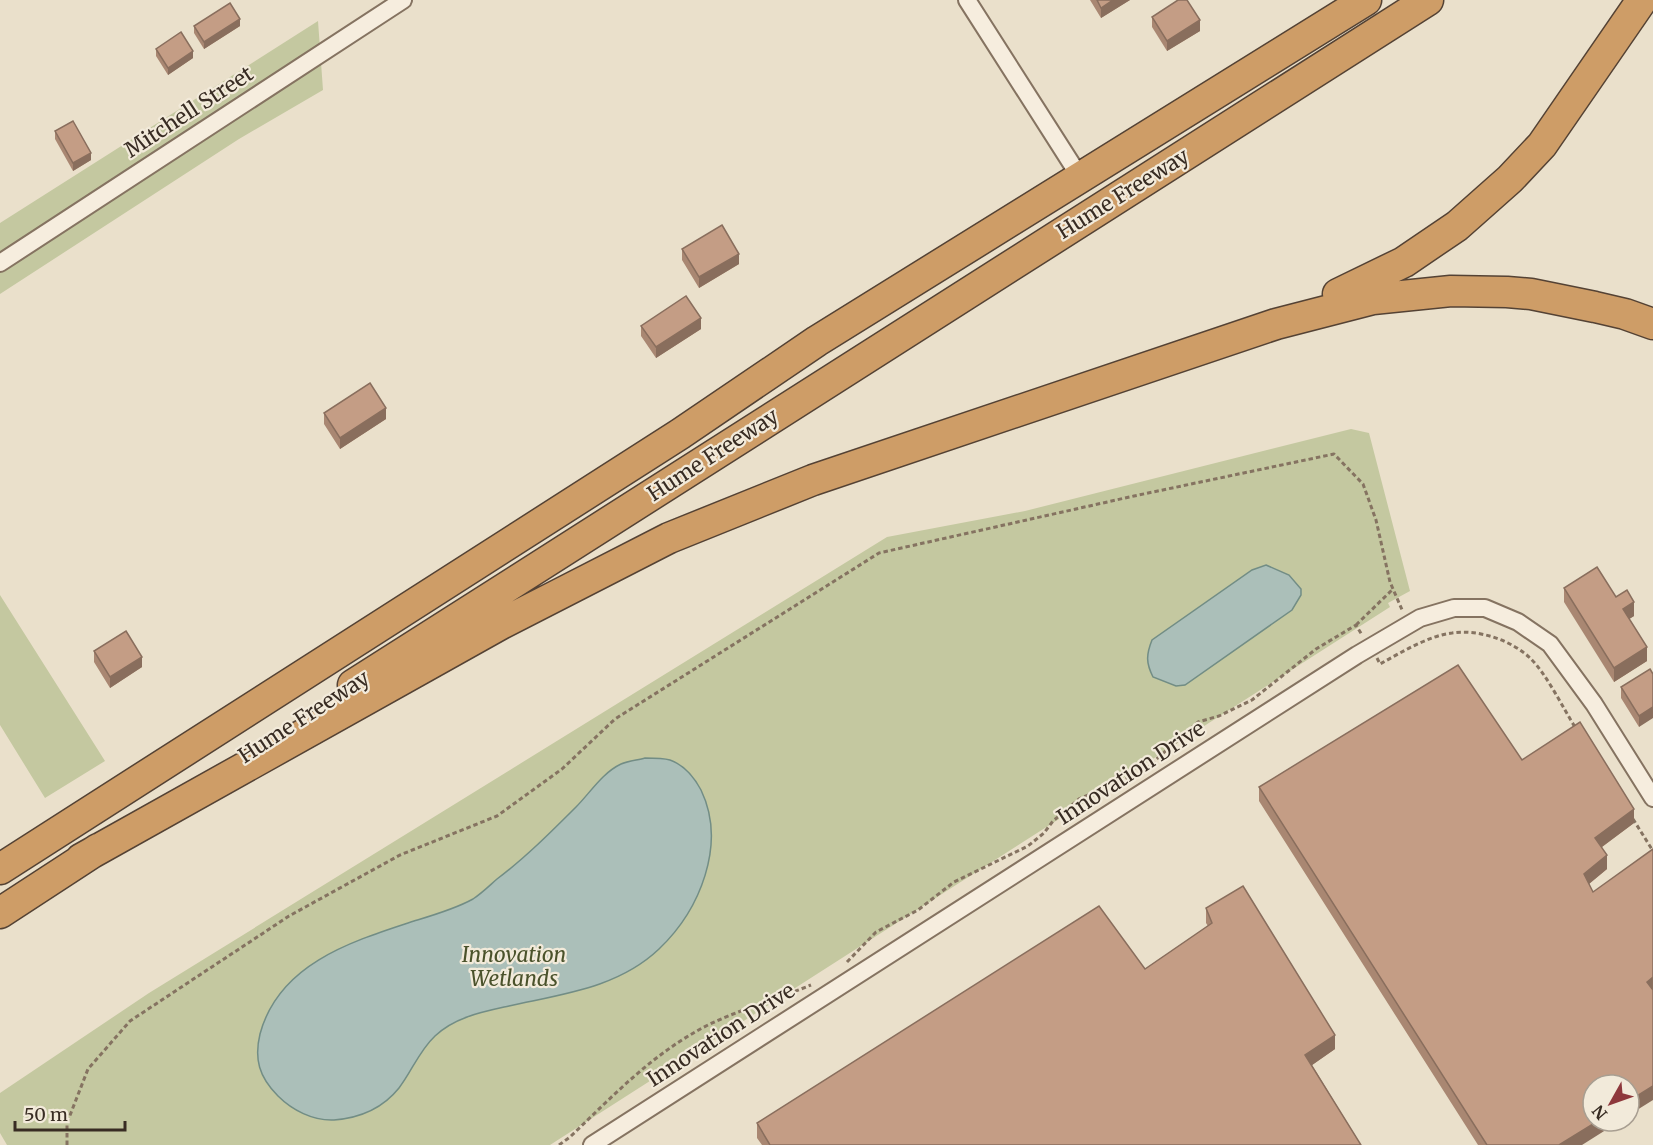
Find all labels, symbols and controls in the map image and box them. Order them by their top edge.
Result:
street label: Mitchell Street [119,60,258,163]
street label: Hume Freeway [1052,142,1194,245]
street label: Hume Freeway [642,402,784,507]
street label: Hume Freeway [233,664,375,769]
street label: Innovation Drive [1052,715,1210,830]
park label: Innovation Wetlands [462,941,566,992]
street label: Innovation Drive [642,977,800,1092]
north arrow [1581,1073,1641,1133]
scale bar [15,1094,124,1132]
text: N [1588,1101,1611,1124]
text: 50 m [24,1103,68,1126]

